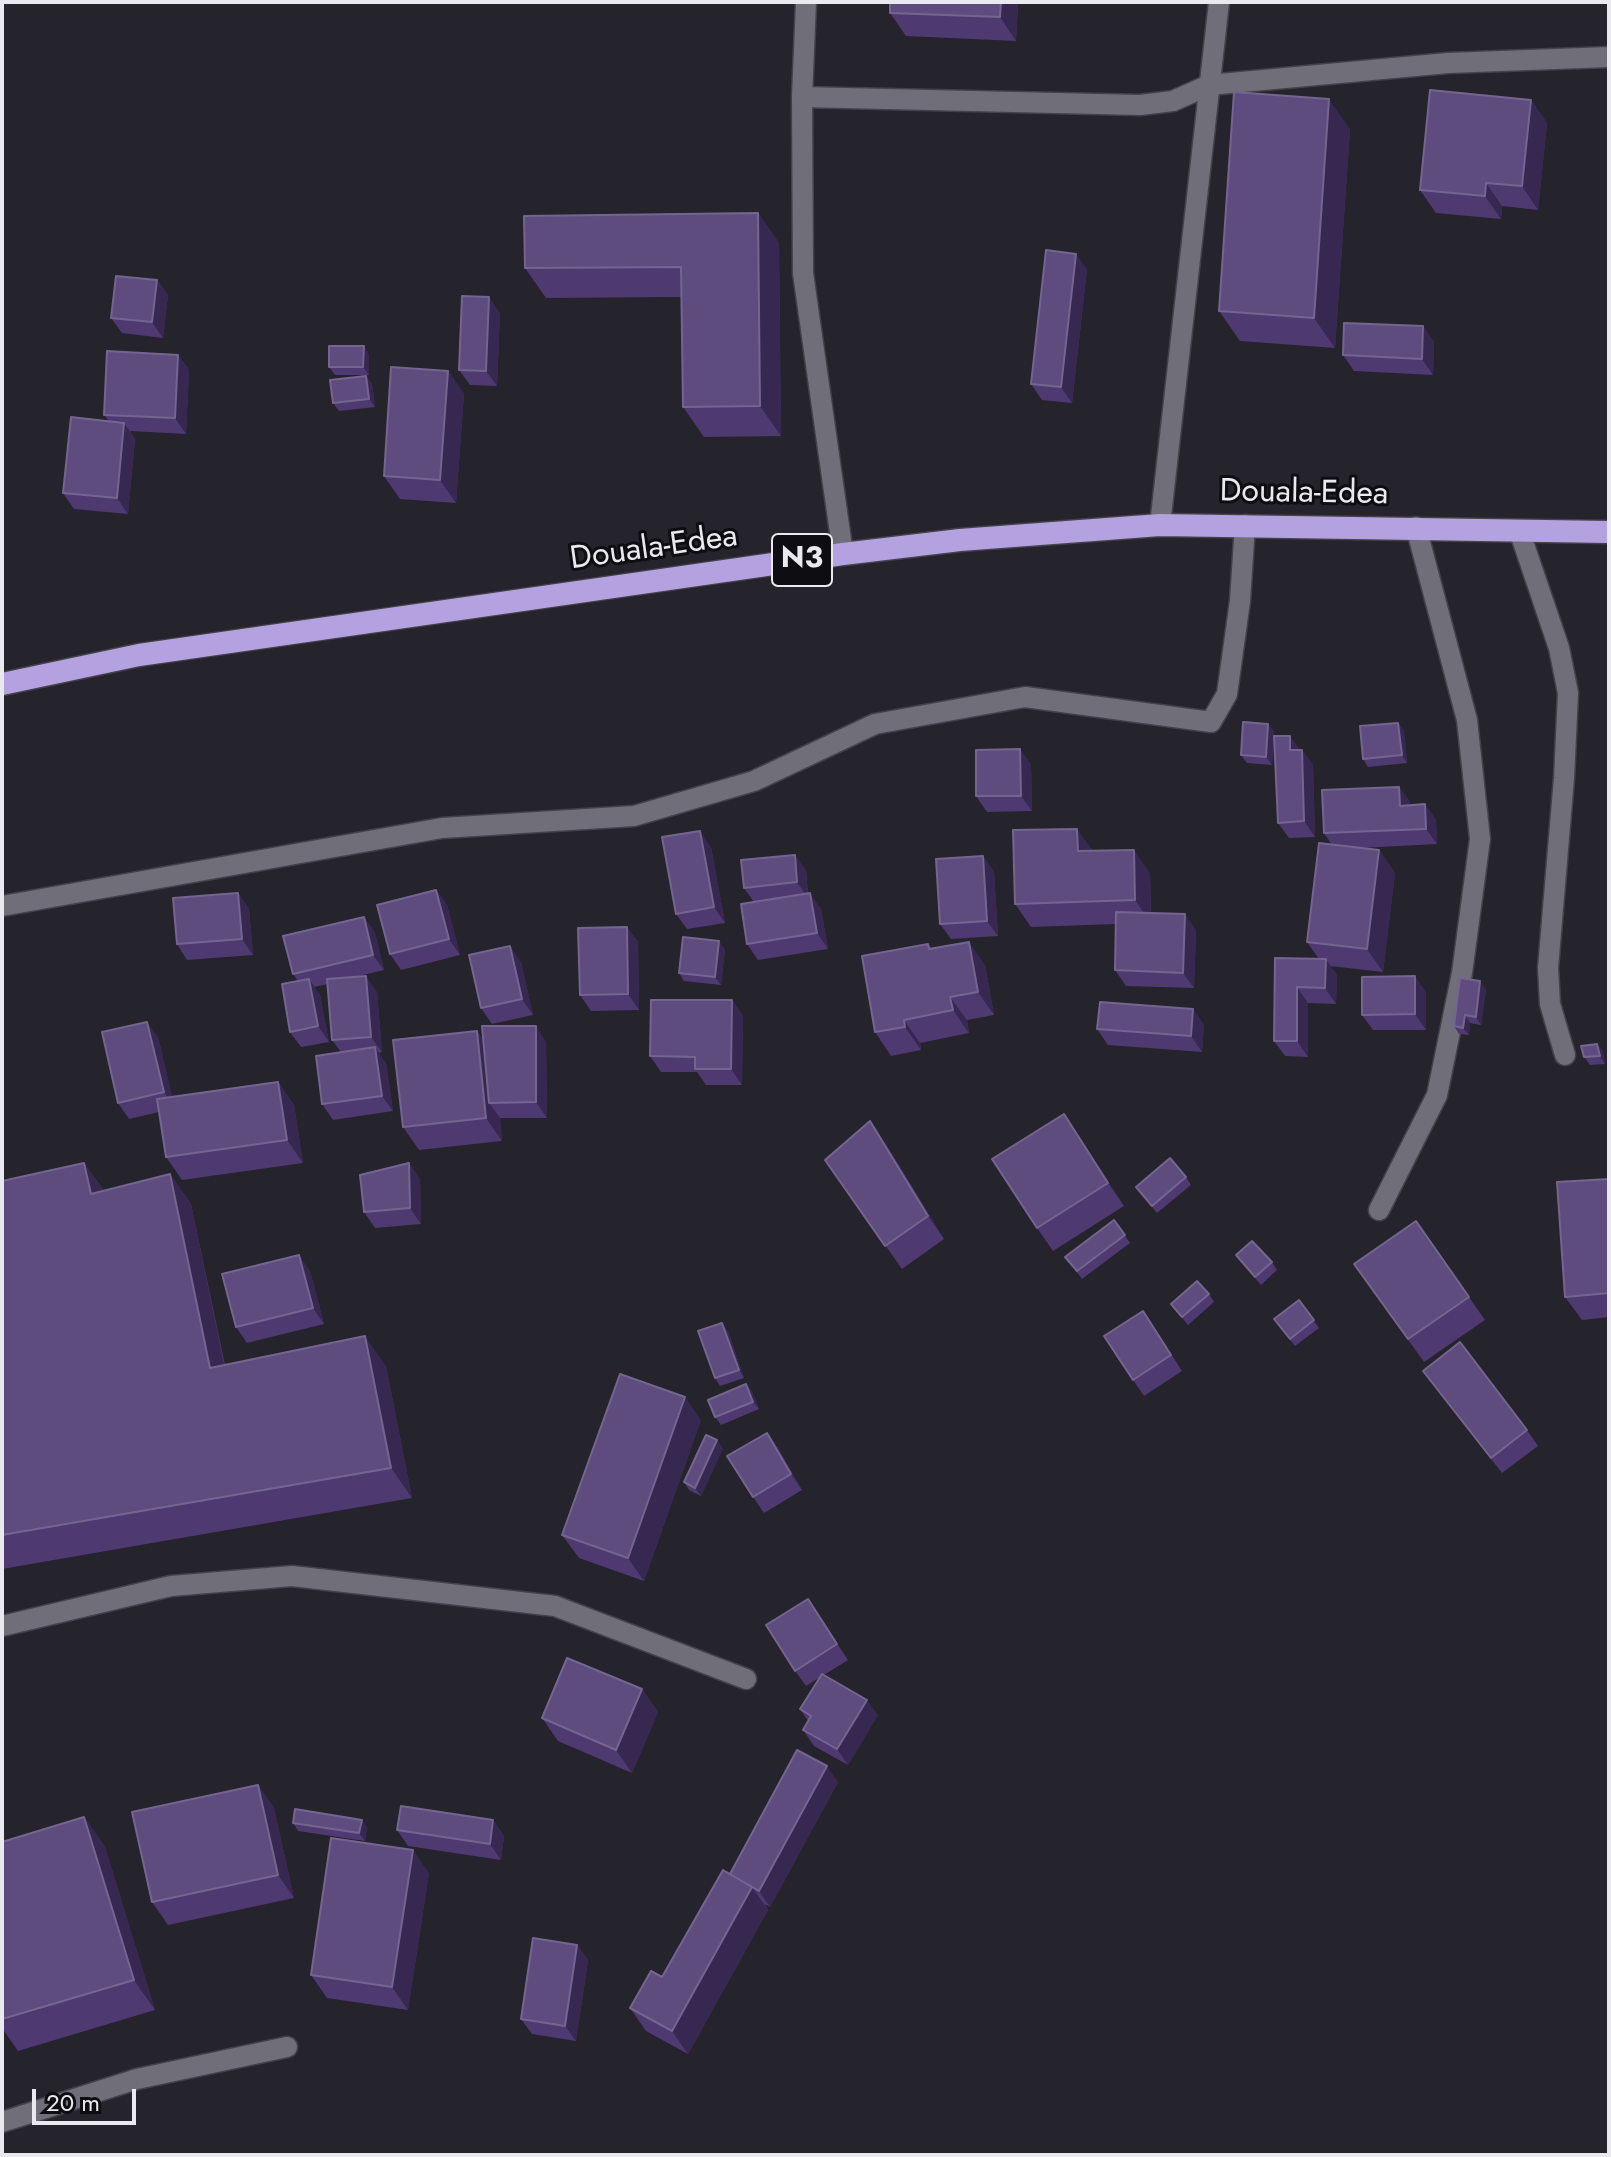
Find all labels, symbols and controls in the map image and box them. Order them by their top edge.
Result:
street label: Douala-Edea [1219,473,1389,515]
street label: Douala-Edea [568,518,740,580]
road number: N3 [772,534,832,586]
scale bar [36,2073,140,2123]
text: 20 m [46,2085,100,2120]

